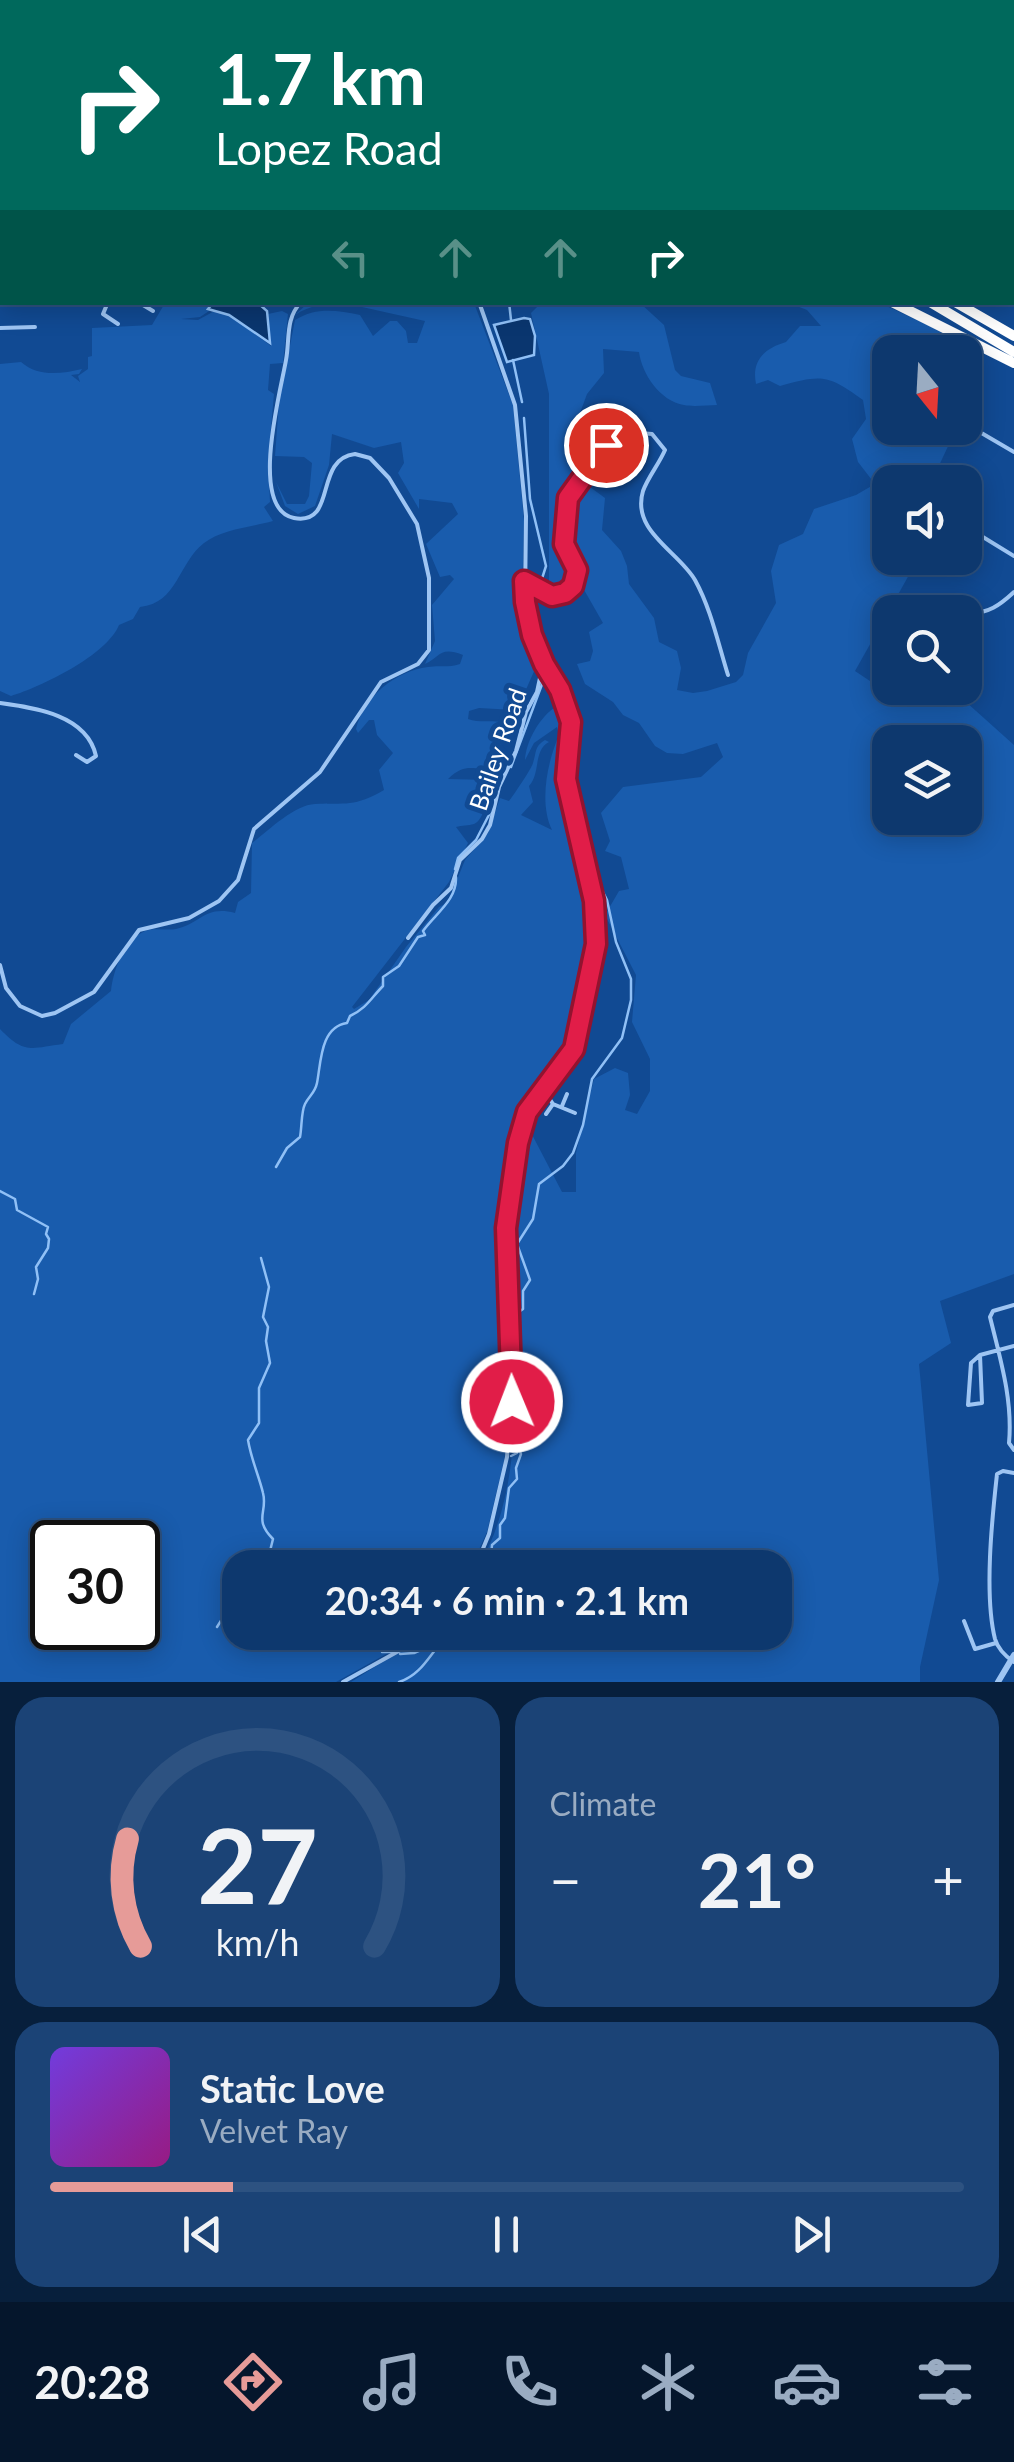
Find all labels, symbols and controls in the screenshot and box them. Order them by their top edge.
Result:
text: 1.7 km [215,36,426,120]
icon: right [50,40,180,170]
text: Lopez Road [215,121,443,175]
icon: left [323,230,378,285]
icon: ahead [428,230,483,285]
icon: ahead [533,230,588,285]
icon: right [638,230,693,285]
north arrow [872,335,982,445]
map controls [872,335,982,835]
pin [564,403,649,488]
icon: arrive [579,418,634,473]
button: sound [872,465,982,575]
button: search [872,595,982,705]
street label: Bailey Road [462,684,532,814]
button: layers [872,725,982,835]
position arrow [460,1350,564,1454]
speed limit sign: 30 [30,1520,160,1650]
text: 20:34 · 6 min · 2.1 km [325,1577,689,1623]
text: Climate [550,1784,656,1823]
text: 27 [197,1801,318,1926]
text: 21° [698,1834,816,1924]
text: − [550,1846,581,1912]
text: + [932,1846,964,1912]
text: km/h [215,1921,299,1964]
text: Static Love [200,2065,385,2111]
text: Velvet Ray [200,2111,348,2150]
icon: previous [175,2207,230,2262]
icon: pause [479,2207,534,2262]
icon: next [784,2207,839,2262]
icon: directions [218,2347,288,2417]
icon: music [357,2347,427,2417]
icon: phone [495,2347,565,2417]
icon: climate [633,2347,703,2417]
icon: car [772,2347,842,2417]
icon: filters [910,2347,980,2417]
text: 20:28 [34,2355,150,2409]

